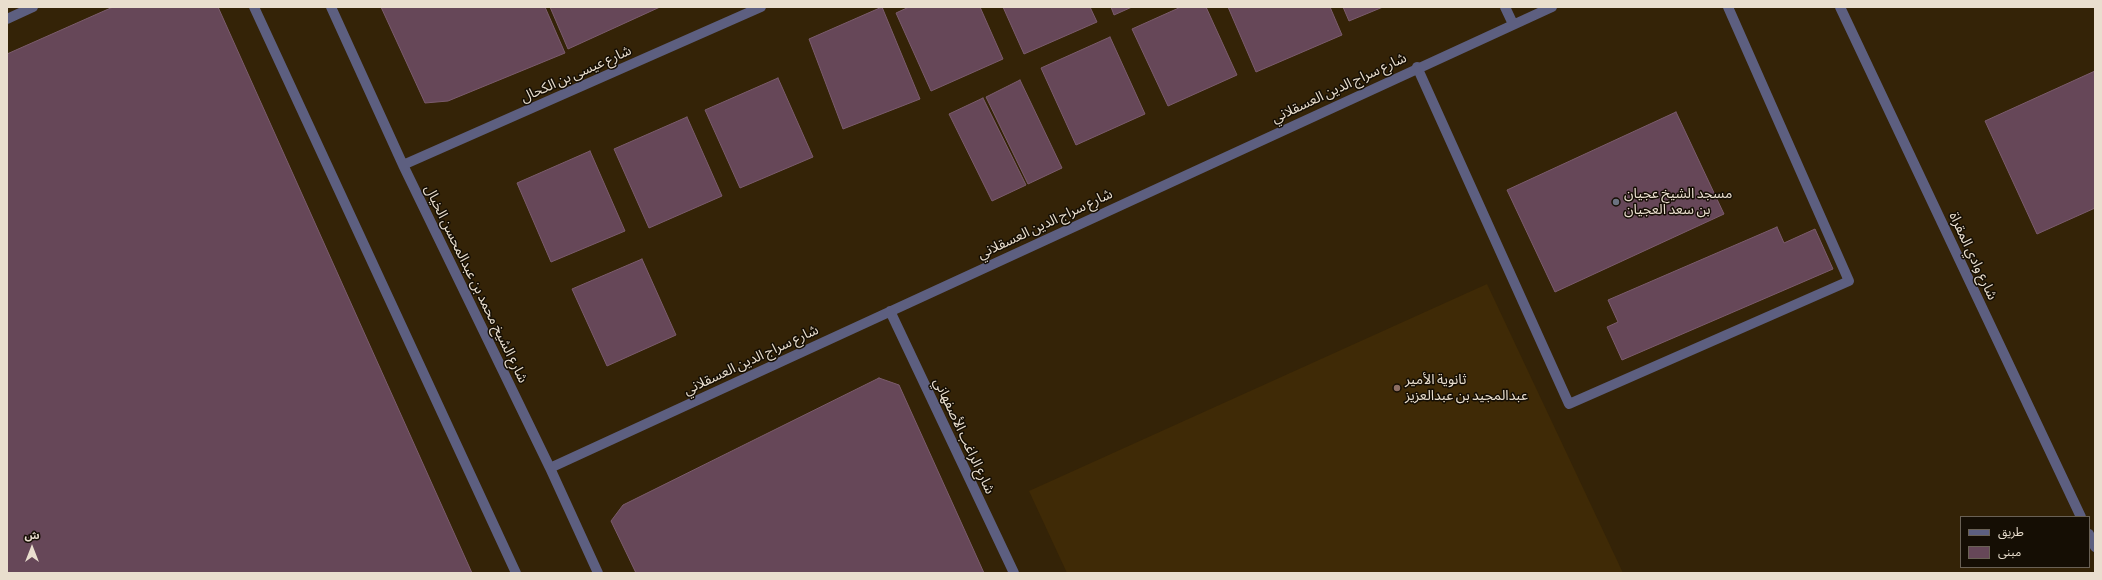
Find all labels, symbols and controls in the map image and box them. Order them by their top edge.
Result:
street label: شارع عيسى بن الكحال [518,42,634,106]
street label: شارع سراج الدين العسقلاني [1269,49,1409,127]
street label: شارع الشيخ محمد بن عبدالمحسن الخيال [421,182,531,386]
street label: شارع سراج الدين العسقلاني [975,185,1115,263]
place label: مسجد الشيخ عجيان بن سعد العجيان [1624,186,1732,218]
marker: مسجد الشيخ عجيان بن سعد العجيان [1611,197,1621,207]
street label: شارع وادي المقراة [1945,209,2001,303]
street label: شارع سراج الدين العسقلاني [681,321,821,399]
place label: ثانوية الأمير عبدالمجيد بن عبدالعزيز [1405,372,1528,404]
street label: شارع الراغب الأصفهاني [930,375,998,497]
marker: ثانوية الأمير عبدالمجيد بن عبدالعزيز [1392,383,1402,393]
legend [1960,516,2090,568]
text: طريق [1998,526,2024,538]
north arrow [12,528,52,568]
text: ش [24,530,40,541]
text: مبنى [1998,546,2021,558]

